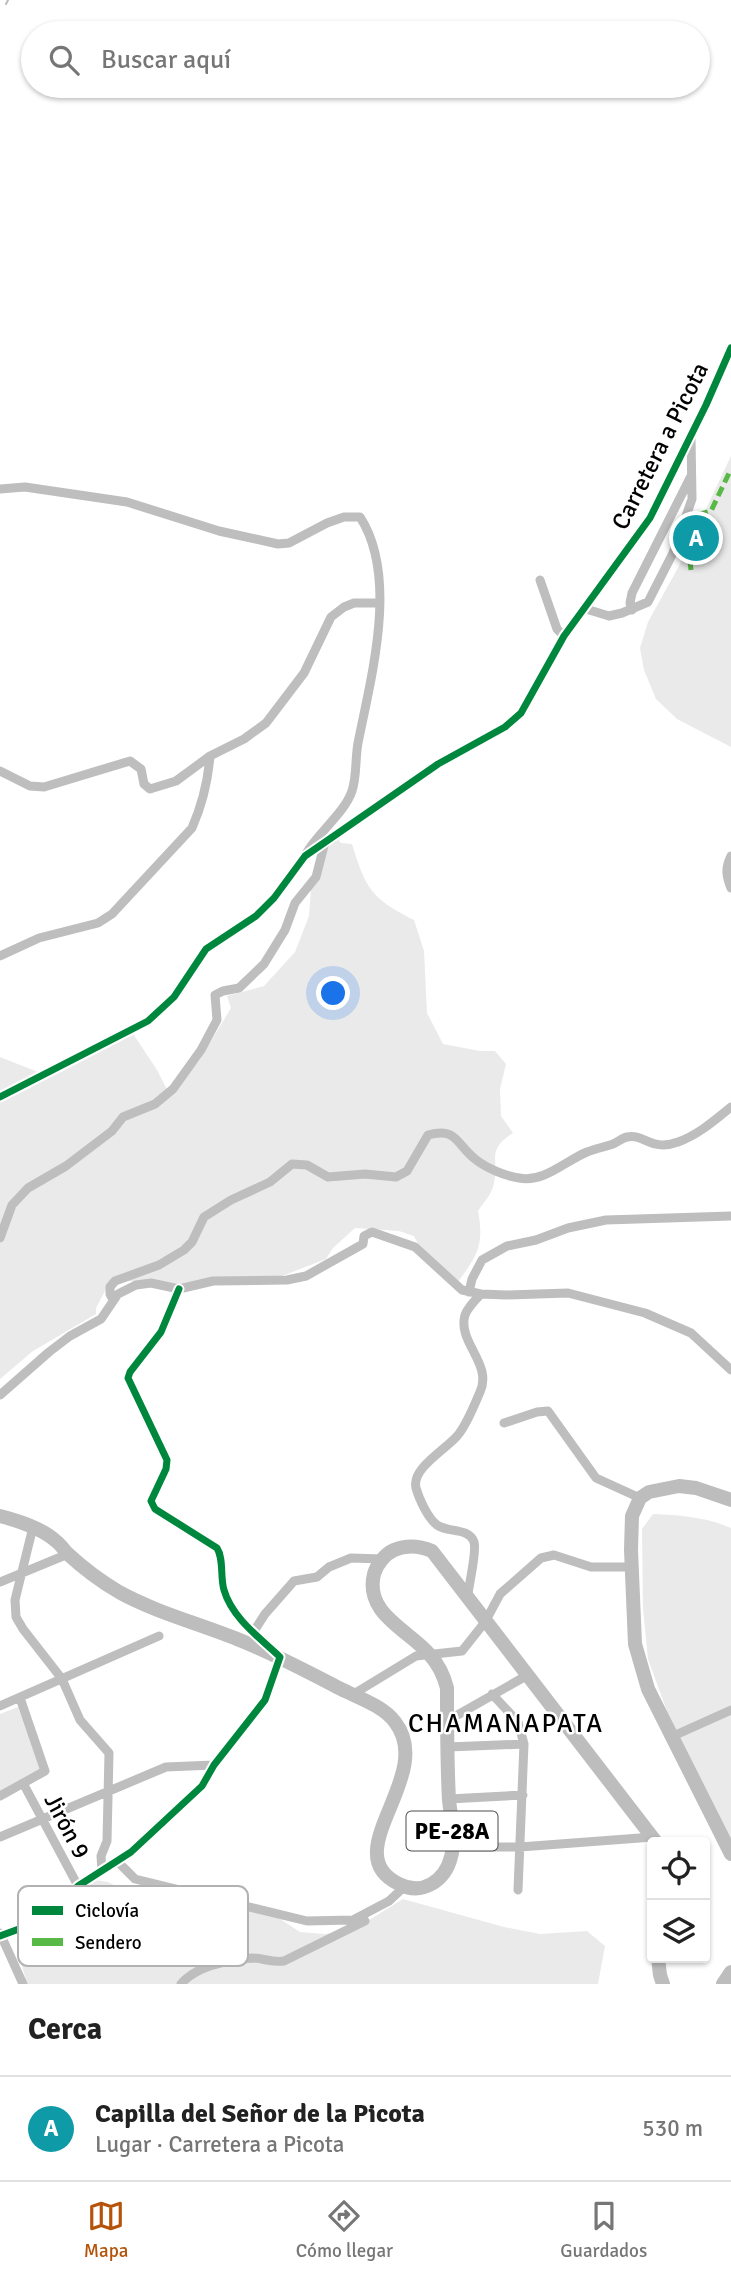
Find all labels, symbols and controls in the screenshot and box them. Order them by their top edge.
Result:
search box [21,21,710,98]
icon: search [45,41,83,79]
text: Buscar aquí [101,44,231,76]
street label: Carretera a Picota [605,357,715,535]
pin: A [673,512,719,564]
your location [316,976,350,1010]
district label: CHAMANAPATA [408,1708,604,1740]
street label: Jirón 9 [37,1788,97,1864]
road number: PE-28A [406,1812,498,1850]
map controls [647,1837,710,1963]
button: locate [647,1837,710,1900]
legend [18,1886,248,1966]
text: Ciclovía [75,1899,139,1923]
button: layers [647,1900,710,1963]
text: Sendero [75,1931,142,1955]
text: Cerca [28,2011,102,2048]
text: Capilla del Señor de la Picota [95,2098,425,2130]
text: A [44,2114,58,2143]
text: 530 m [642,2114,703,2143]
text: Lugar · Carretera a Picota [95,2130,344,2159]
tab: Mapa [84,2197,128,2263]
tab: Cómo llegar [296,2197,393,2263]
tab: Guardados [560,2197,647,2263]

